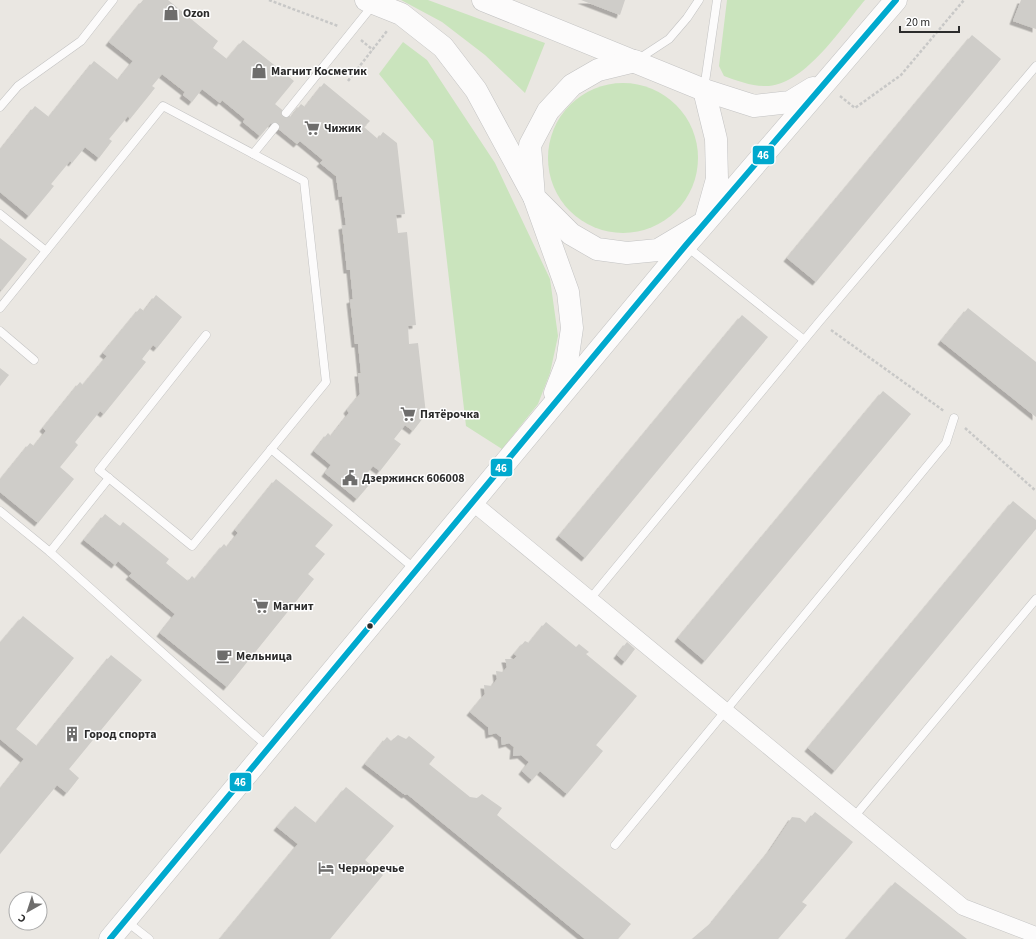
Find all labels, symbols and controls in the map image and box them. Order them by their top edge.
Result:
shop icon: Ozon [162,4,180,22]
place label: Ozon [183,5,210,22]
scale bar [900,8,959,34]
text: 20 m [906,14,930,31]
shop icon: Магнит Косметик [250,62,268,80]
place label: Магнит Косметик [271,63,367,80]
supermarket icon: Чижик [303,119,321,137]
place label: Чижик [324,120,362,137]
line badge: 46 [752,145,775,165]
text: 46 [757,148,769,163]
supermarket icon: Пятёрочка [399,405,417,423]
place label: Пятёрочка [420,406,479,423]
line badge: 46 [490,458,513,477]
text: 46 [495,461,507,476]
public building icon: Дзержинск 606008 [341,469,359,487]
place label: Дзержинск 606008 [362,470,465,487]
supermarket icon: Магнит [252,597,270,615]
place label: Магнит [273,598,314,615]
unlabelled marker [365,621,375,631]
cafe icon: Мельница [215,647,233,665]
place label: Мельница [236,648,292,665]
building icon: Город спорта [63,725,81,743]
place label: Город спорта [84,726,157,743]
line badge: 46 [229,772,252,792]
text: 46 [234,775,246,790]
hotel icon: Черноречье [317,859,335,877]
place label: Черноречье [338,860,404,877]
north arrow [8,891,48,931]
text: С [14,910,29,926]

